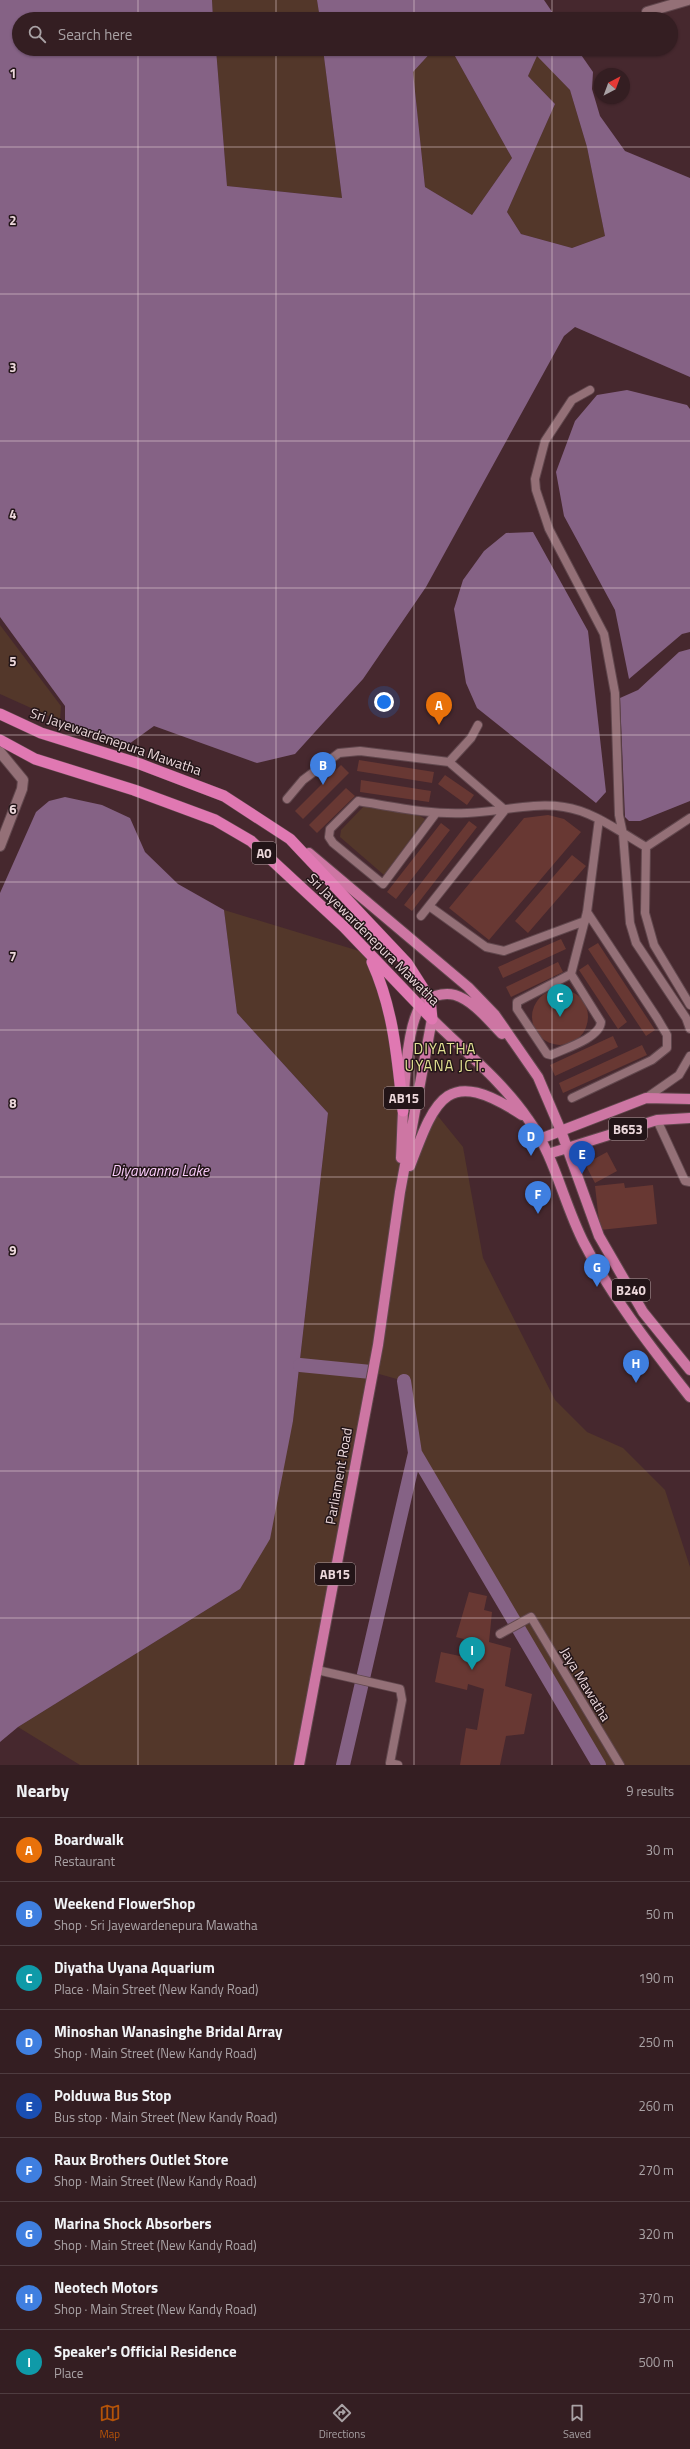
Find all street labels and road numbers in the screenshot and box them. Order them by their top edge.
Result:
street label: Sri Jayewardenepura Mawatha [27,702,205,780]
road number: A0 [252,842,276,864]
street label: Sri Jayewardenepura Mawatha [303,868,445,1010]
road number: AB15 [384,1087,424,1109]
road number: B653 [609,1118,647,1140]
road number: B240 [612,1279,650,1301]
street label: Parliament Road [319,1426,357,1526]
road number: AB15 [315,1563,355,1585]
street label: Jaya Mawatha [555,1643,617,1725]

